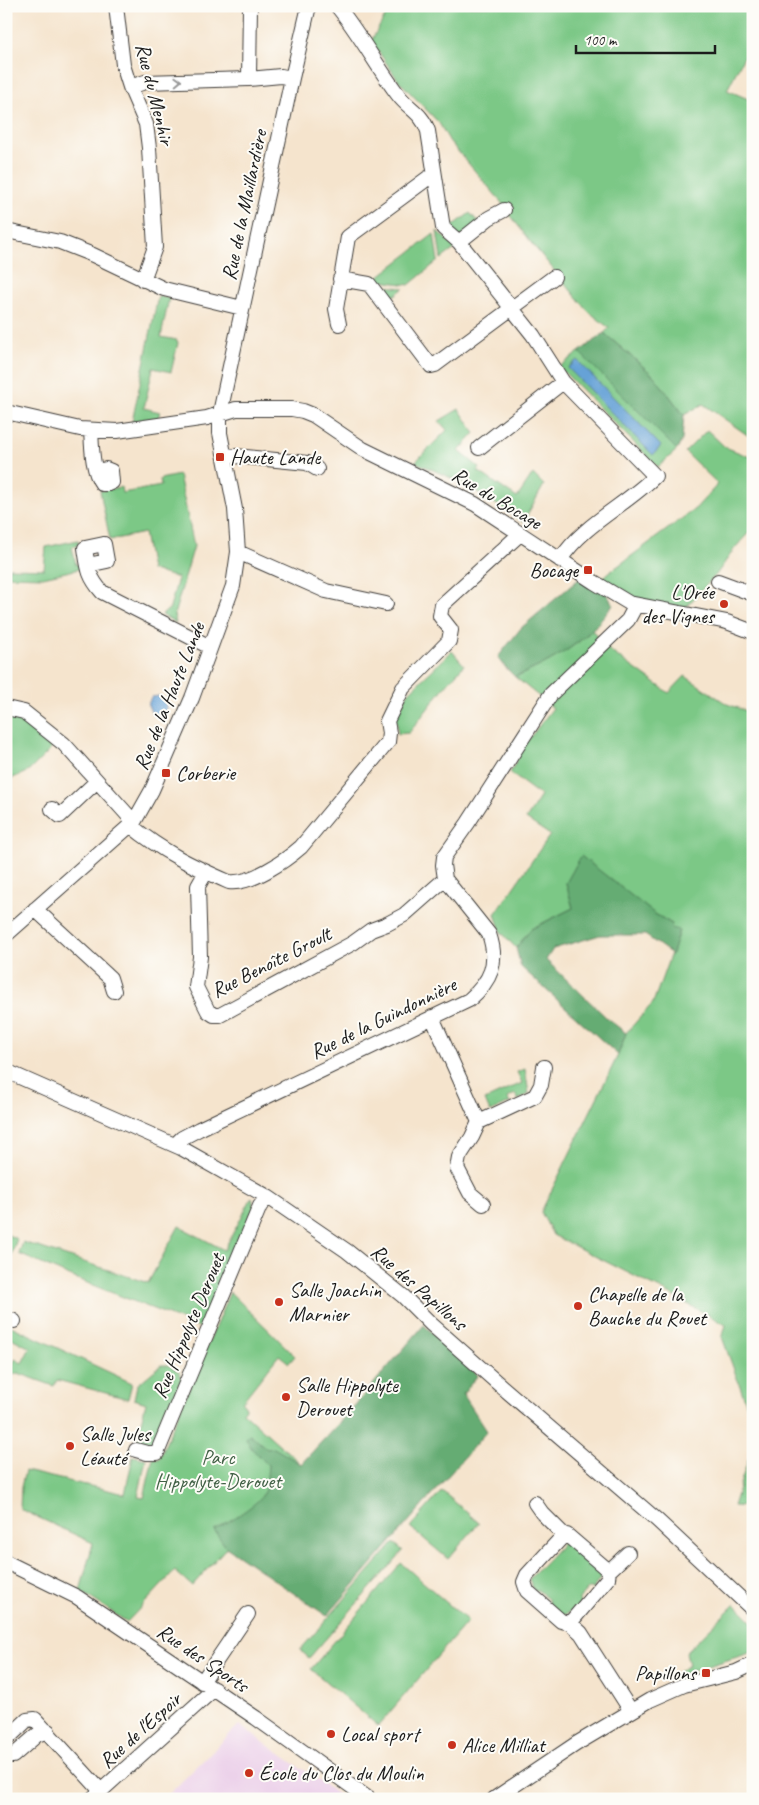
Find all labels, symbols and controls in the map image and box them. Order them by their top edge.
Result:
scale bar [576,22,715,54]
text: 100 m [584,31,618,50]
street label: Rue du Menhir [130,40,181,150]
one-way arrow [174,76,182,86]
street label: Rue de la Maillardière [215,125,273,283]
place label: Haute Lande [230,444,321,470]
marker: Haute Lande [214,451,226,463]
street label: Rue du Bocage [448,461,547,535]
place label: Bocage [530,557,579,583]
marker: Bocage [582,564,594,576]
place label: L'Orée des Vignes [642,579,716,629]
marker: L'Orée des Vignes [718,598,730,610]
street label: Rue de la Haute Lande [128,617,211,774]
place label: Corberie [176,760,237,786]
marker: Corberie [160,767,172,779]
street label: Rue Benoîte Groult [207,920,337,1003]
street label: Rue de la Guindonnière [306,970,462,1065]
street label: Rue des Papillons [366,1238,474,1337]
street label: Rue Hippolyte Derouet [146,1248,231,1402]
place label: Salle Joachin Marnier [289,1277,382,1327]
place label: Chapelle de la Bauche du Rouet [588,1281,708,1331]
marker: Salle Joachin Marnier [273,1296,285,1308]
marker: Chapelle de la Bauche du Rouet [572,1300,584,1312]
place label: Salle Hippolyte Derouet [296,1372,399,1422]
marker: Salle Hippolyte Derouet [280,1391,292,1403]
place label: Salle Jules Léauté [80,1421,152,1471]
marker: Salle Jules Léauté [64,1440,76,1452]
park label: Parc Hippolyte-Derouet [155,1444,283,1494]
street label: Rue des Sports [152,1618,255,1699]
place label: Papillons [635,1660,698,1686]
marker: Papillons [700,1667,712,1679]
street label: Rue de l'Espoir [94,1685,188,1774]
place label: Local sport [341,1721,422,1747]
marker: Local sport [325,1728,337,1740]
place label: Alice Milliat [462,1732,547,1758]
marker: Alice Milliat [446,1739,458,1751]
place label: École du Clos du Moulin [259,1760,424,1786]
marker: École du Clos du Moulin [243,1767,255,1779]

